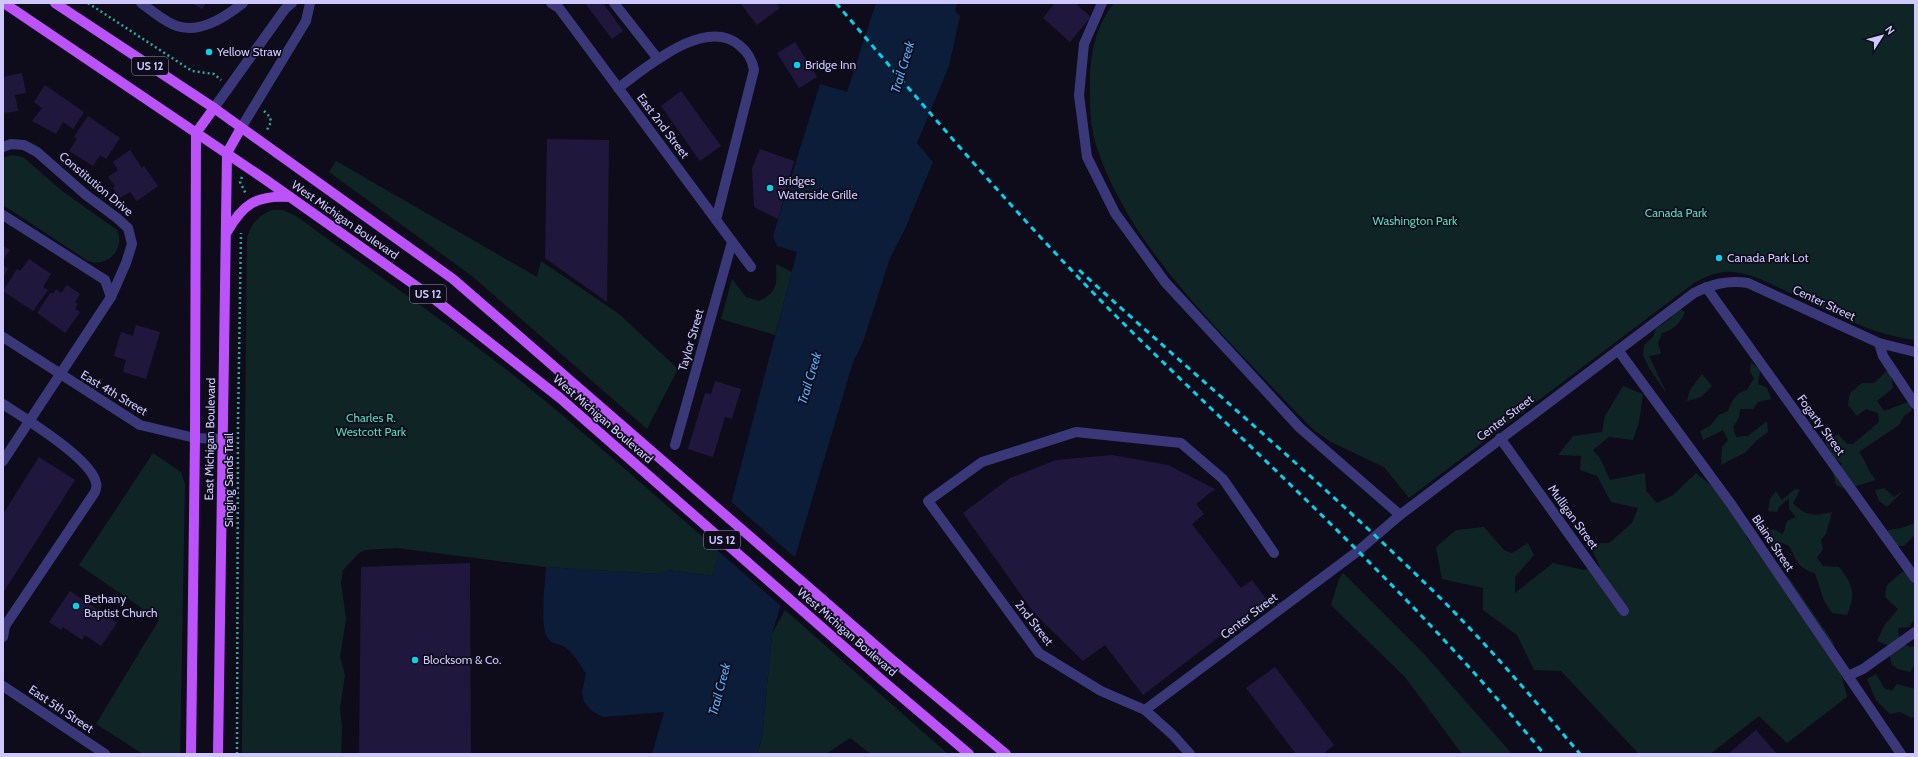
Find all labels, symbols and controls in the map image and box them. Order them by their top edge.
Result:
north arrow [1862,16,1902,56]
text: N [1882,23,1898,37]
water label: Trail Creek [886,39,918,95]
place label: Yellow Straw [216,44,282,59]
marker: Yellow Straw [204,47,214,57]
road number: US 12 [132,57,168,75]
place label: Bridge Inn [805,57,857,72]
marker: Bridge Inn [792,60,802,70]
street label: East 2nd Street [634,90,693,161]
street label: Constitution Drive [56,148,136,219]
place label: Bridges Waterside Grille [778,173,858,202]
street label: West Michigan Boulevard [289,177,402,262]
marker: Bridges Waterside Grille [765,183,775,193]
park label: Canada Park [1645,205,1708,220]
park label: Washington Park [1373,213,1458,228]
place label: Canada Park Lot [1727,250,1809,265]
marker: Canada Park Lot [1714,253,1724,263]
street label: Center Street [1790,281,1858,324]
road number: US 12 [410,285,446,303]
street label: Taylor Street [674,307,707,373]
water label: Trail Creek [793,350,825,406]
street label: East 4th Street [78,367,150,418]
street label: West Michigan Boulevard [550,371,656,466]
street label: East Michigan Boulevard [201,377,218,500]
street label: Center Street [1473,391,1536,444]
street label: Fogarty Street [1794,391,1848,458]
park label: Charles R. Westcott Park [336,410,407,439]
street label: Singing Sands Trail [221,433,236,527]
street label: Mulligan Street [1545,482,1602,552]
street label: Blaine Street [1749,512,1798,574]
road number: US 12 [704,531,740,549]
street label: West Michigan Boulevard [794,584,900,679]
street label: Center Street [1217,589,1280,642]
place label: Bethany Baptist Church [84,591,158,620]
street label: 2nd Street [1012,597,1057,648]
marker: Bethany Baptist Church [71,601,81,611]
place label: Blocksom & Co. [423,652,501,667]
marker: Blocksom & Co. [410,655,420,665]
water label: Trail Creek [704,661,734,717]
street label: East 5th Street [26,681,96,736]

